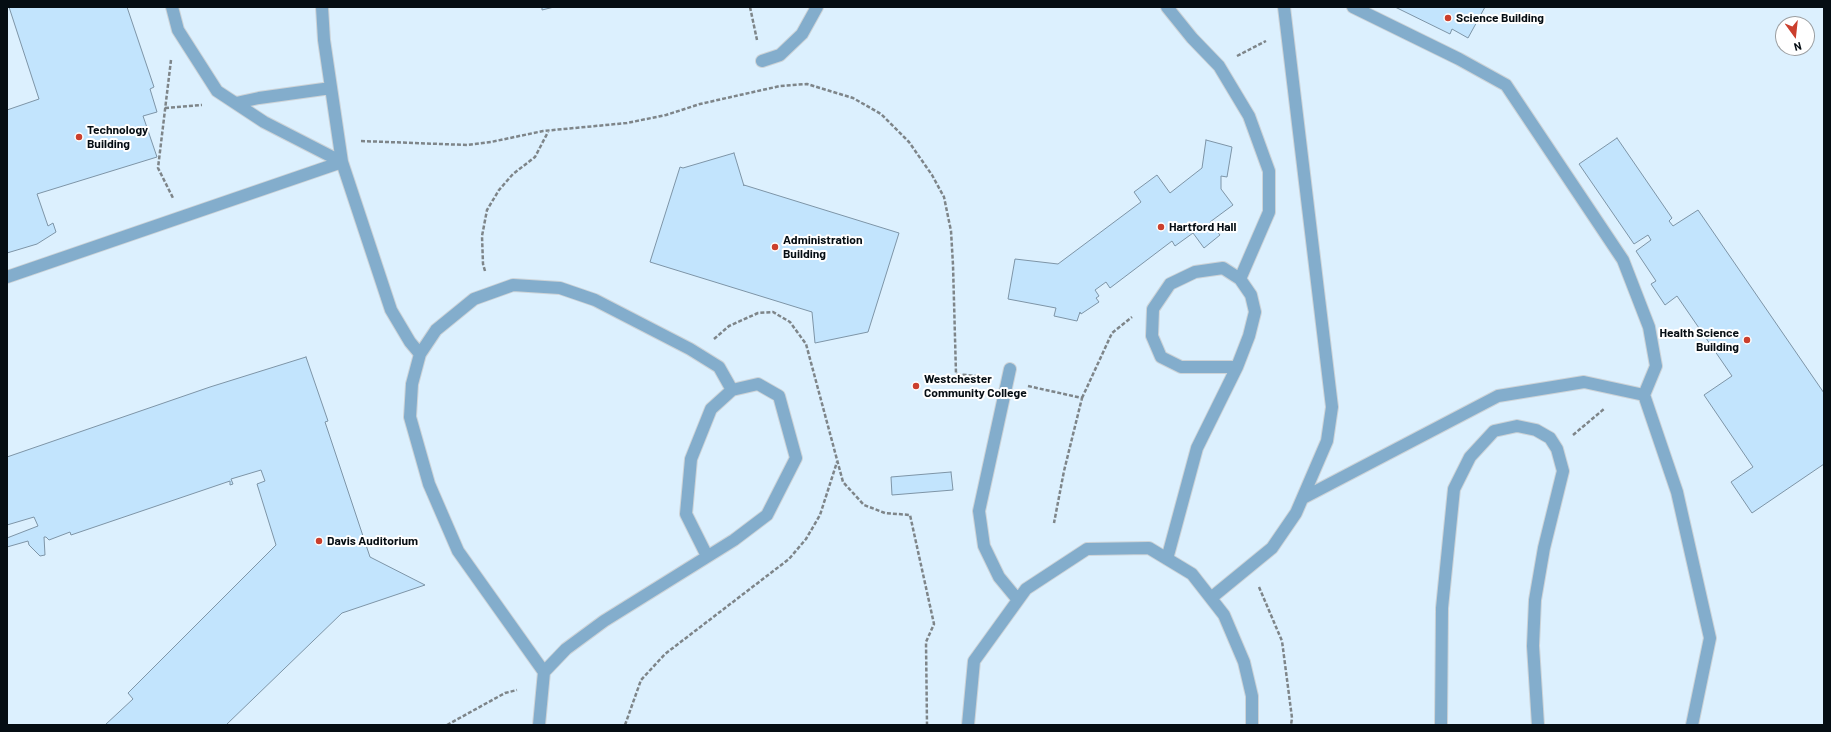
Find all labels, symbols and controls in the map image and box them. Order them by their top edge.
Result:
place label: Science Building [1456,11,1544,25]
marker: Science Building [1443,13,1453,23]
north arrow [1775,16,1815,56]
text: N [1793,40,1803,54]
place label: Technology Building [87,123,148,151]
marker: Technology Building [74,132,84,142]
place label: Hartford Hall [1169,220,1236,234]
marker: Hartford Hall [1156,222,1166,232]
place label: Administration Building [783,233,863,261]
marker: Administration Building [770,242,780,252]
place label: Health Science Building [1660,326,1739,354]
marker: Health Science Building [1742,335,1752,345]
place label: Westchester Community College [924,372,1027,400]
marker: Westchester Community College [911,381,921,391]
place label: Davis Auditorium [327,534,418,548]
marker: Davis Auditorium [314,536,324,546]

